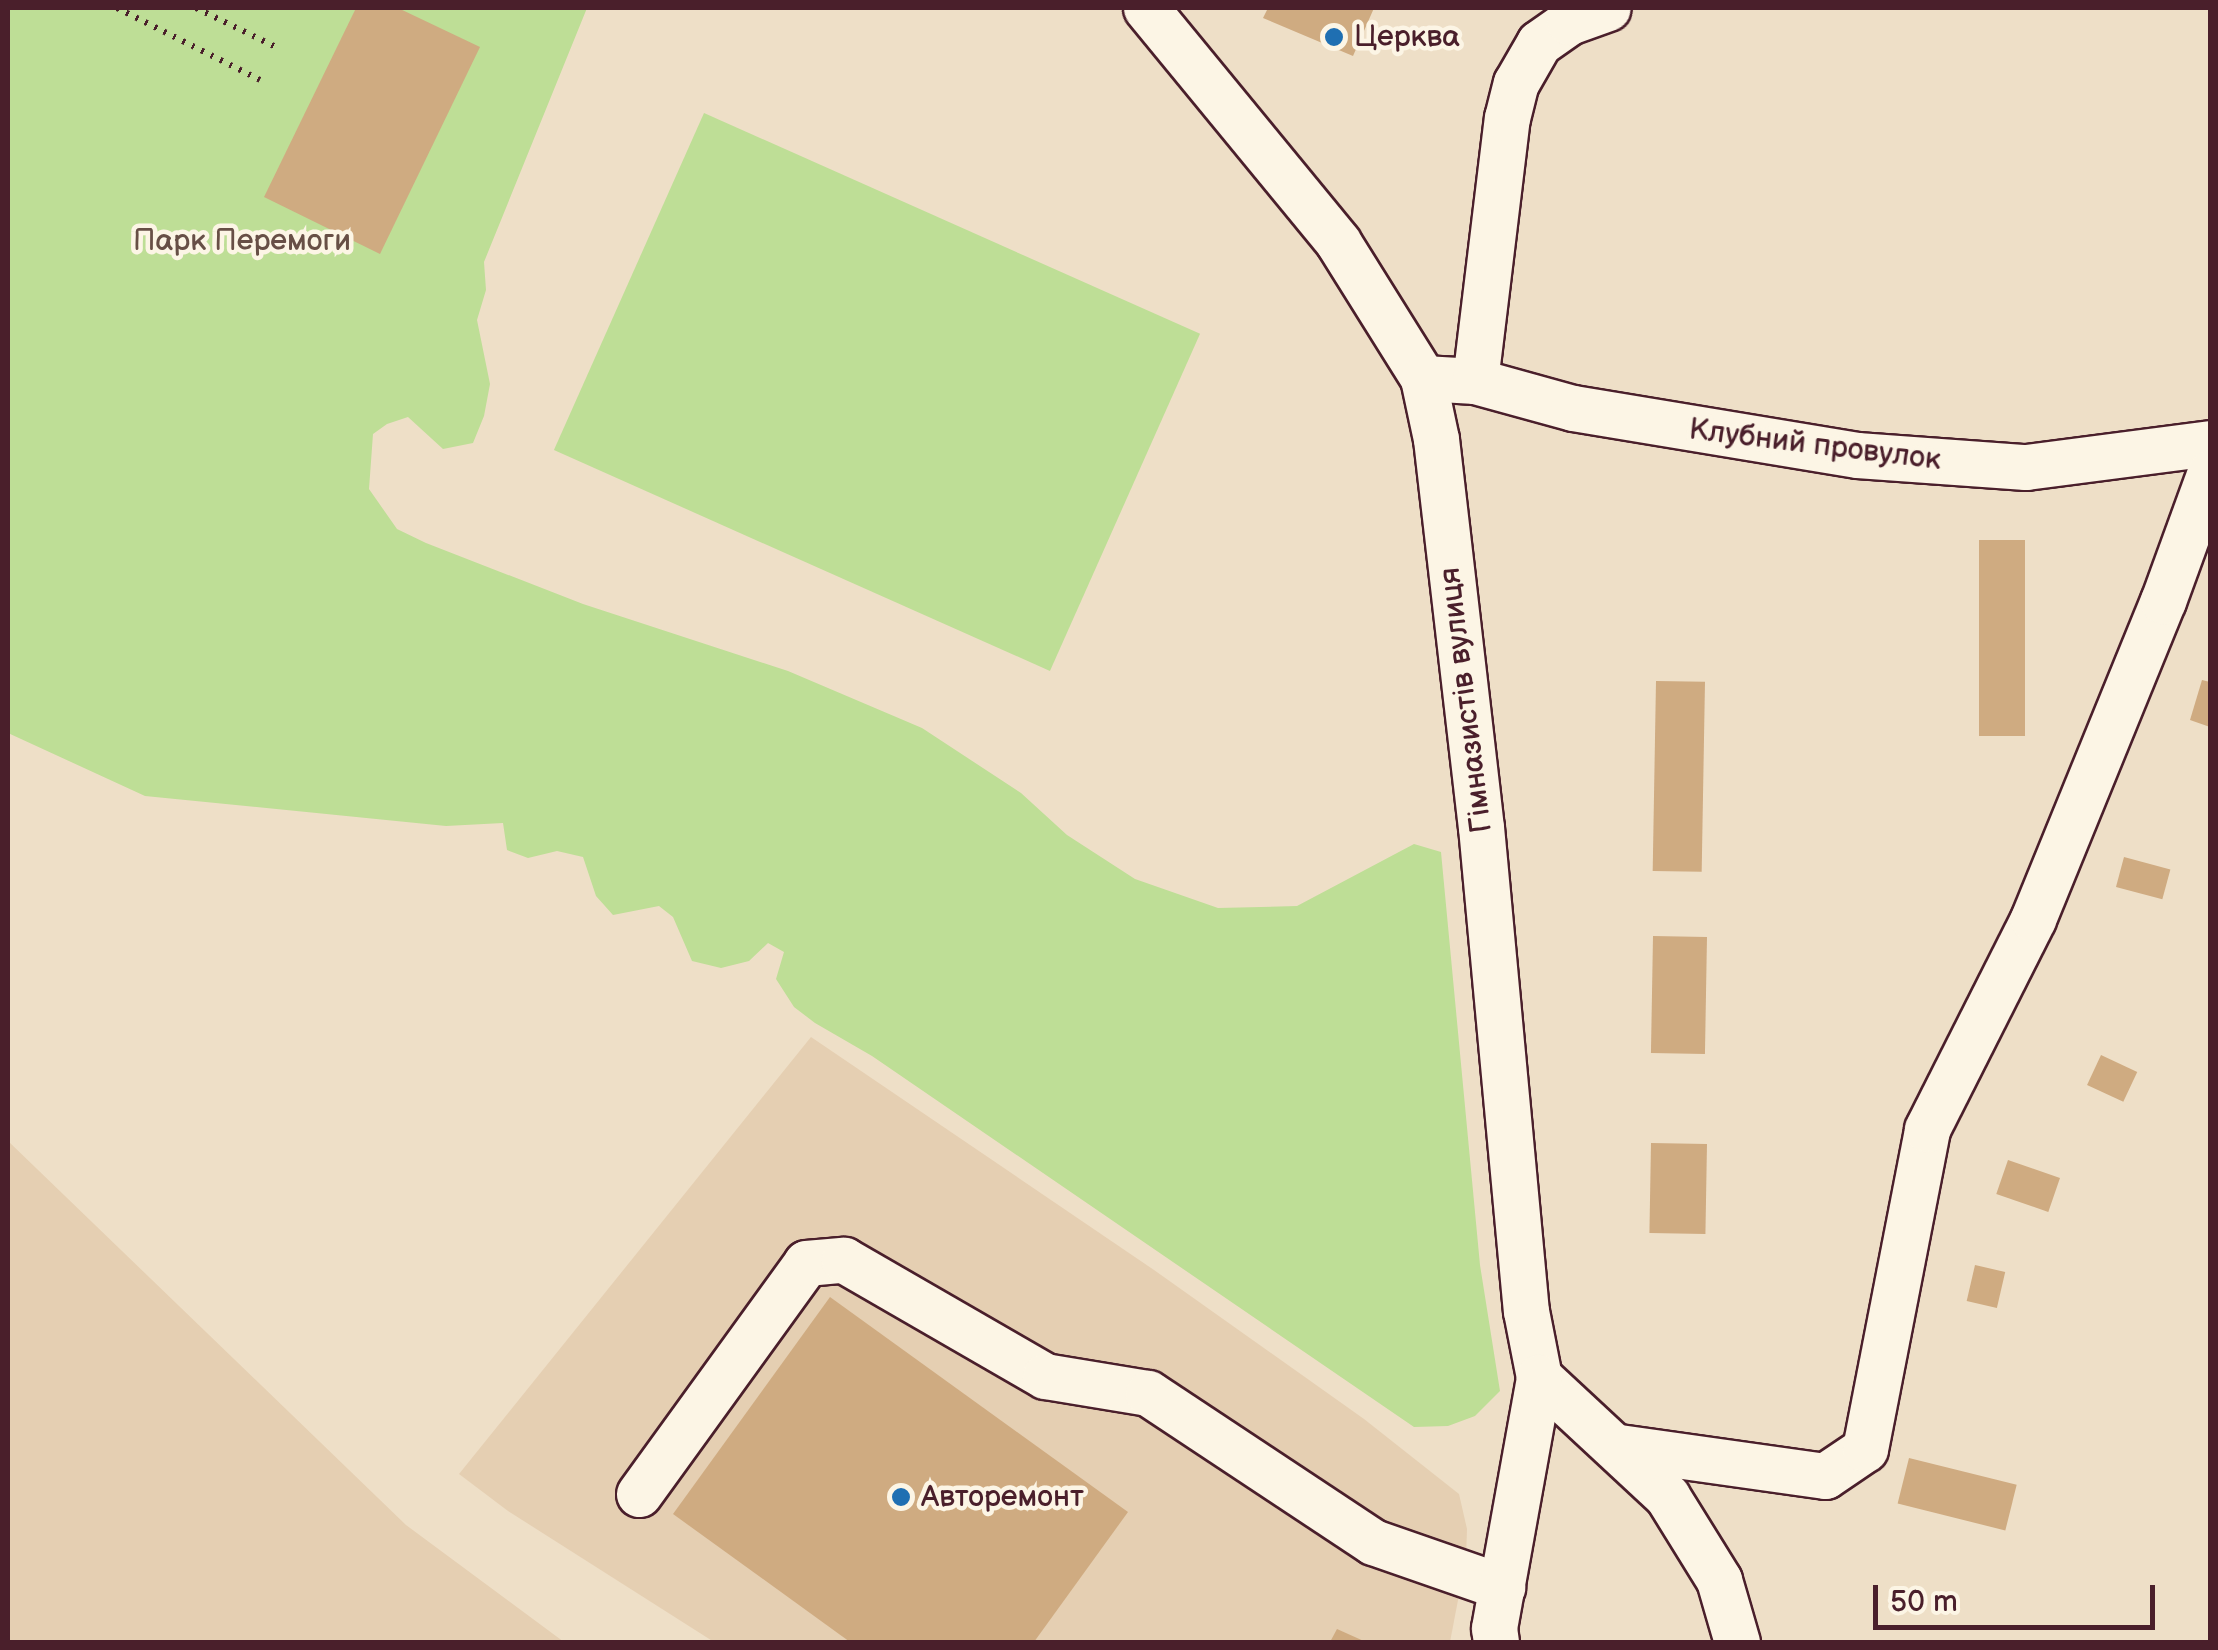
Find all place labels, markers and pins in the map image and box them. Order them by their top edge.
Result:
place label: Церква [1354,19,1460,55]
marker: Церква [1323,26,1345,48]
place label: Авторемонт [921,1479,1084,1515]
marker: Авторемонт [890,1486,912,1508]

